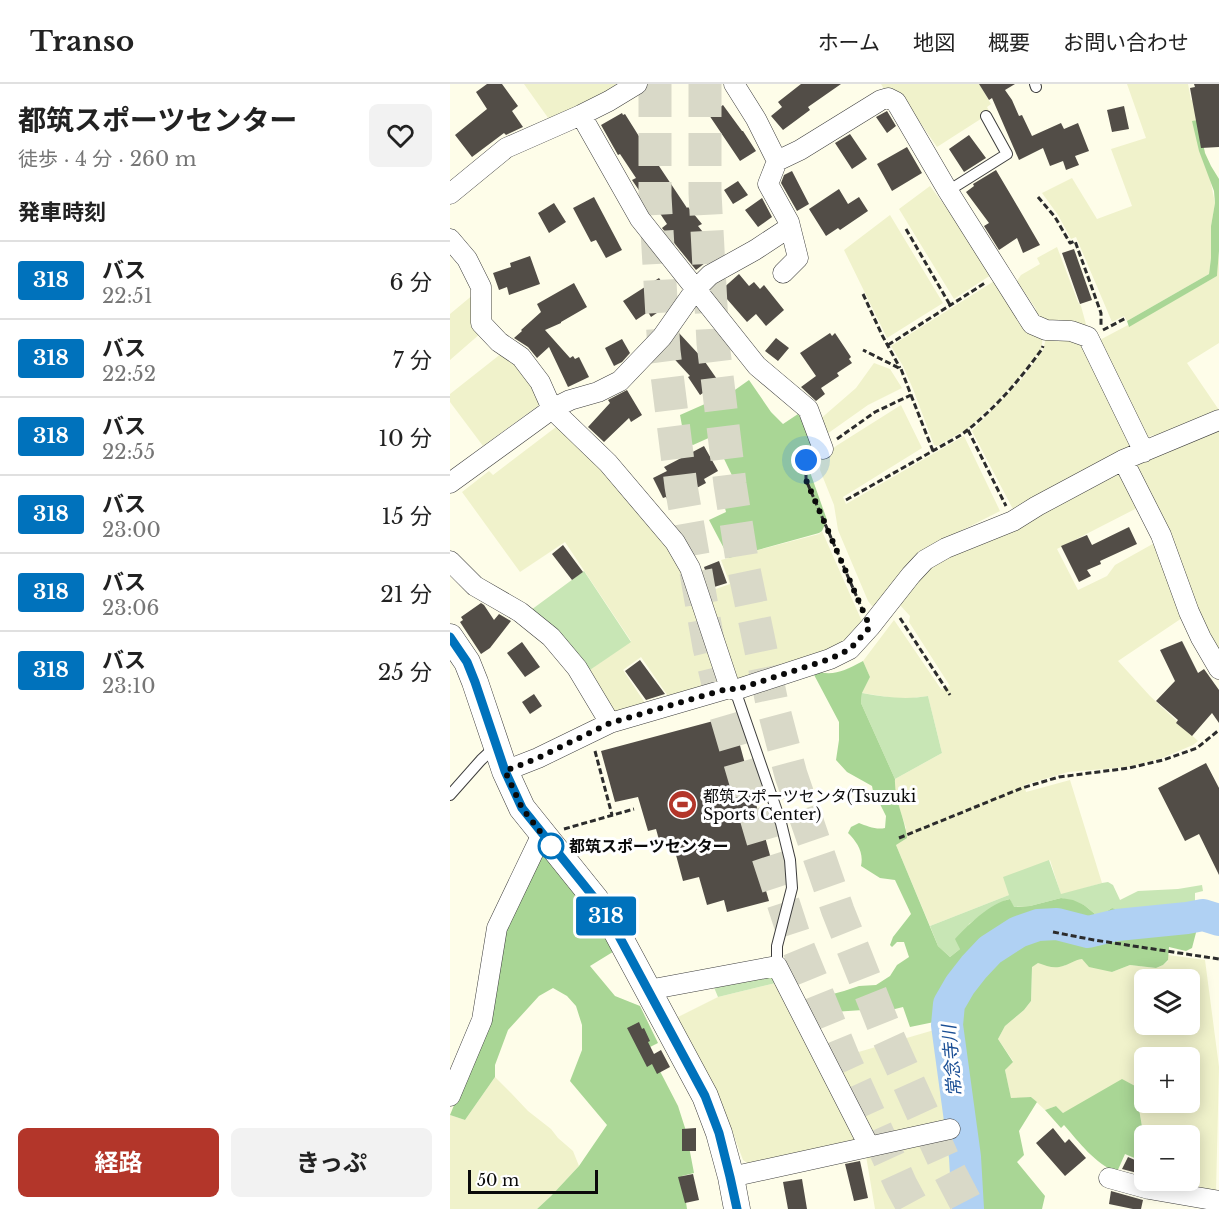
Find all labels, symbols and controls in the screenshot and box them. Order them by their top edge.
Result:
text: Transo [30,24,134,59]
text: ホーム [818,30,880,56]
text: 地図 [913,30,955,56]
text: 概要 [988,30,1030,56]
text: お問い合わせ [1063,30,1189,56]
text: 都筑スポーツセンター [18,103,297,138]
button: heart [369,104,432,167]
text: 徒歩 · 4 分 · 260 m [18,147,196,171]
text: 発車時刻 [18,199,106,226]
text: バス [102,257,146,284]
text: 318 [33,267,69,293]
text: 6 分 [390,269,432,296]
text: 22:51 [102,284,153,308]
text: バス [102,335,146,362]
text: 318 [33,345,69,371]
text: 7 分 [393,347,432,374]
text: 22:52 [102,362,156,386]
text: バス [102,413,146,440]
text: 318 [33,423,69,449]
text: 10 分 [378,425,432,452]
text: 22:55 [102,440,155,464]
your location [791,445,821,475]
text: バス [102,491,146,518]
text: 318 [33,501,69,527]
text: 15 分 [381,503,432,530]
text: 23:00 [102,518,161,542]
text: バス [102,569,146,596]
text: 318 [33,579,69,605]
text: 21 分 [380,581,432,608]
text: 23:06 [102,596,159,620]
text: バス [102,647,146,674]
text: 318 [33,657,69,683]
text: 25 分 [378,659,432,686]
text: 23:10 [102,674,156,698]
place label: 都筑スポーツセンタ(Tsuzuki Sports Center) [703,786,917,824]
sports icon: 都筑スポーツセンタ(Tsuzuki Sports Center) [666,789,698,821]
marker: 都筑スポーツセンター [538,833,564,859]
place label: 都筑スポーツセンター [569,836,729,856]
line badge: 318 [572,896,640,936]
text: 318 [588,903,624,929]
map controls [1134,969,1200,1191]
button: layers [1134,969,1200,1035]
water label: 常念寺川 [938,1022,966,1098]
button: + [1134,1047,1200,1113]
button: − [1134,1125,1200,1191]
button: 経路 [18,1128,219,1197]
button: きっぷ [231,1128,432,1197]
scale bar [468,1167,598,1194]
text: 50 m [477,1170,519,1190]

